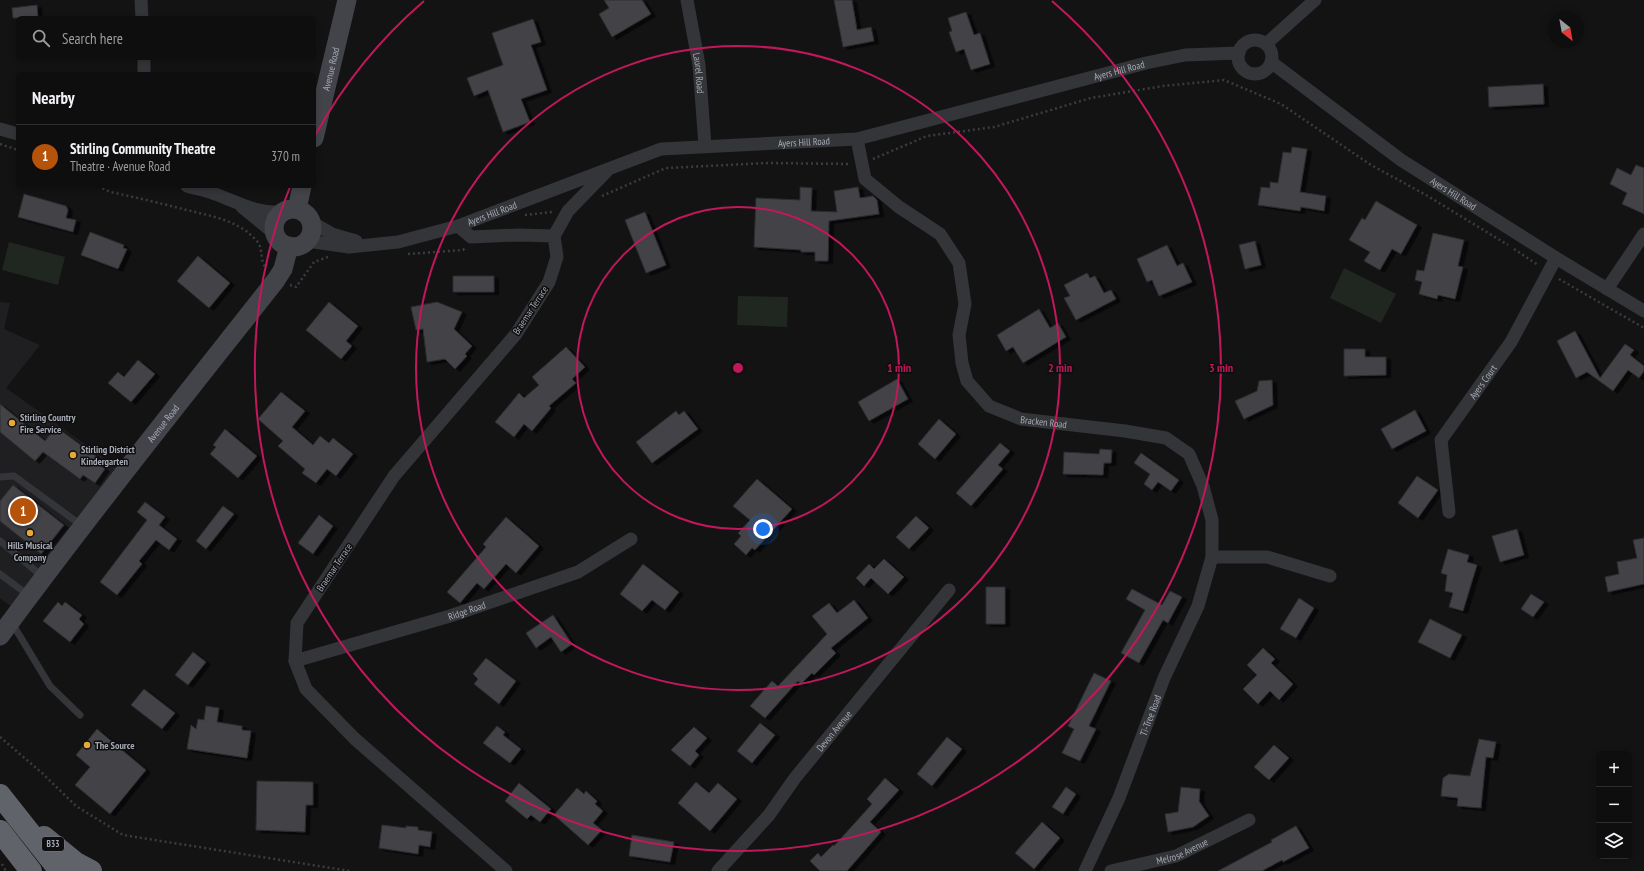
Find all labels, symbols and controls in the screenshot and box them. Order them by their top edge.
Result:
north arrow [1548,12,1584,48]
search box [16,16,316,60]
icon: search [30,27,52,49]
text: Search here [62,29,123,48]
street label: Avenue Road [319,46,343,92]
street label: Laurel Road [690,52,707,94]
street label: Ayers Hill Road [1092,58,1146,84]
text: Nearby [32,87,75,109]
street label: Ayers Hill Road [778,134,830,150]
text: Stirling Community Theatre [70,139,216,158]
text: 1 [42,148,48,165]
text: 370 m [271,148,300,165]
text: Theatre · Avenue Road [70,158,170,175]
street label: Ayers Hill Road [1428,174,1479,213]
street label: Ayers Hill Road [465,198,519,229]
street label: Braemar Terrace [510,284,551,337]
text: 1 min [887,360,911,375]
text: 2 min [1048,360,1072,375]
text: 3 min [1209,360,1233,375]
centre of rings [731,361,745,375]
street label: Ayers Court [1466,362,1500,402]
street label: Avenue Road [144,402,182,445]
place label: Stirling Country Fire Service [20,411,77,436]
street label: Bracken Road [1020,413,1067,431]
marker: Stirling Country Fire Service [7,418,17,428]
place label: Stirling District Kindergarten [81,443,135,468]
marker: Stirling District Kindergarten [68,450,78,460]
pin: 1 [10,496,36,526]
your location [753,519,773,539]
marker: Hills Musical Company [25,528,35,538]
place label: Hills Musical Company [8,539,53,564]
street label: Braemar Terrace [314,541,355,594]
street label: Ridge Road [446,598,487,623]
street label: Ti-Tree Road [1137,693,1164,738]
street label: Devon Avenue [814,708,855,754]
place label: The Source [95,739,134,752]
marker: The Source [82,740,92,750]
map controls [1596,751,1632,859]
button: + [1596,751,1632,787]
button: − [1596,787,1632,823]
button: layers [1596,823,1632,859]
street label: Melrose Avenue [1155,835,1210,867]
road number: B33 [42,837,64,851]

